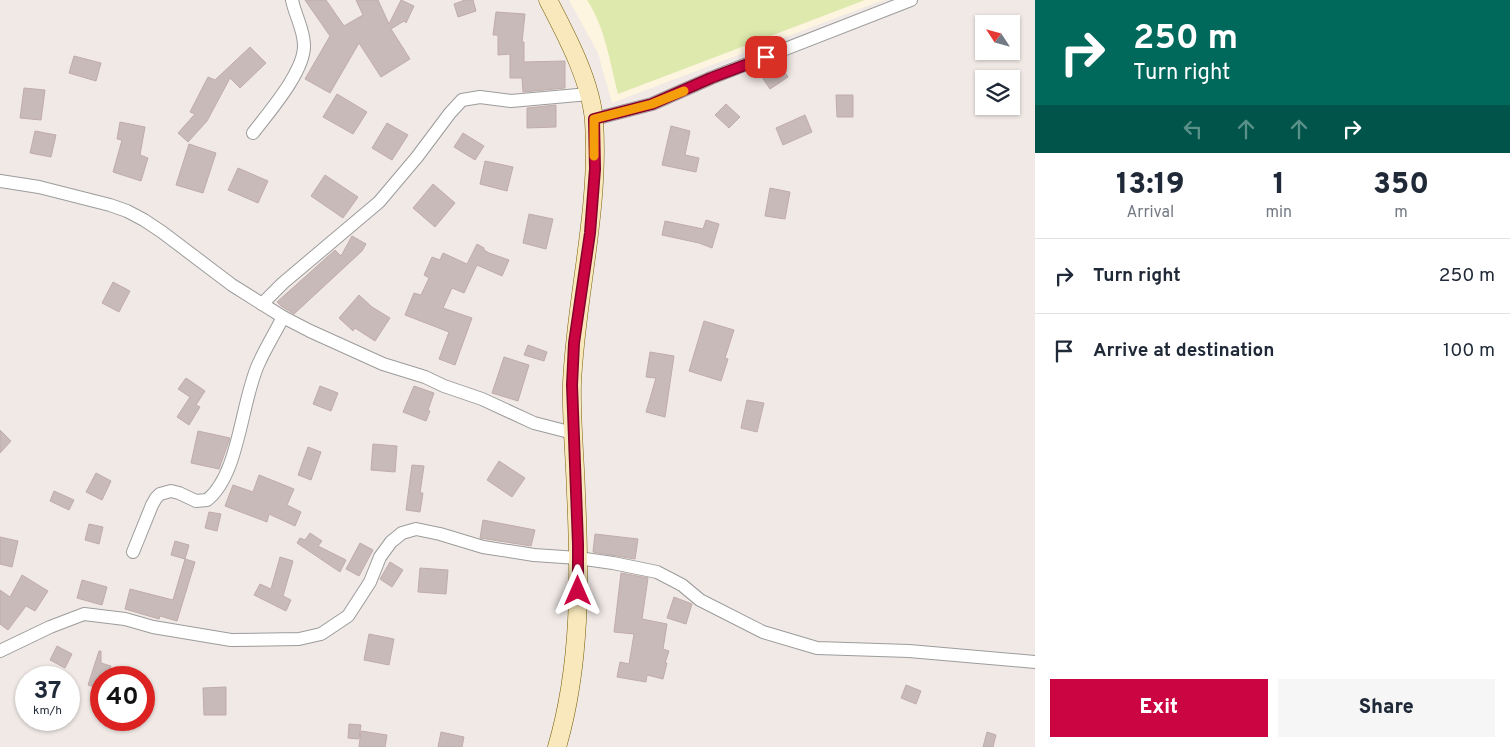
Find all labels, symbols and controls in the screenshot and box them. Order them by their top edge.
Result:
north arrow [975,15,1020,60]
map controls [975,15,1020,115]
text: 250 m [1133,17,1238,61]
icon: right [1050,20,1115,85]
pin [745,36,787,78]
icon: arrive [752,43,780,71]
text: Turn right [1133,60,1230,87]
button: layers [975,70,1020,115]
icon: left [1179,115,1207,143]
icon: ahead [1232,115,1260,143]
icon: ahead [1285,115,1313,143]
icon: right [1338,115,1366,143]
text: 13:19 [1116,167,1185,204]
text: 1 [1273,167,1285,204]
text: 350 [1373,167,1429,204]
text: Arrival [1126,203,1174,223]
text: min [1265,203,1292,223]
text: m [1394,203,1408,223]
icon: right [1050,262,1078,290]
text: Turn right [1093,264,1181,288]
text: 250 m [1439,264,1495,288]
icon: arrive [1050,337,1078,365]
text: Arrive at destination [1093,339,1274,363]
text: 100 m [1443,339,1495,363]
position arrow [551,564,603,616]
speed limit sign: 40 [90,666,155,731]
text: 37 [33,676,62,708]
button: Exit [1050,679,1268,737]
button: Share [1278,679,1495,737]
text: km/h [33,703,62,719]

